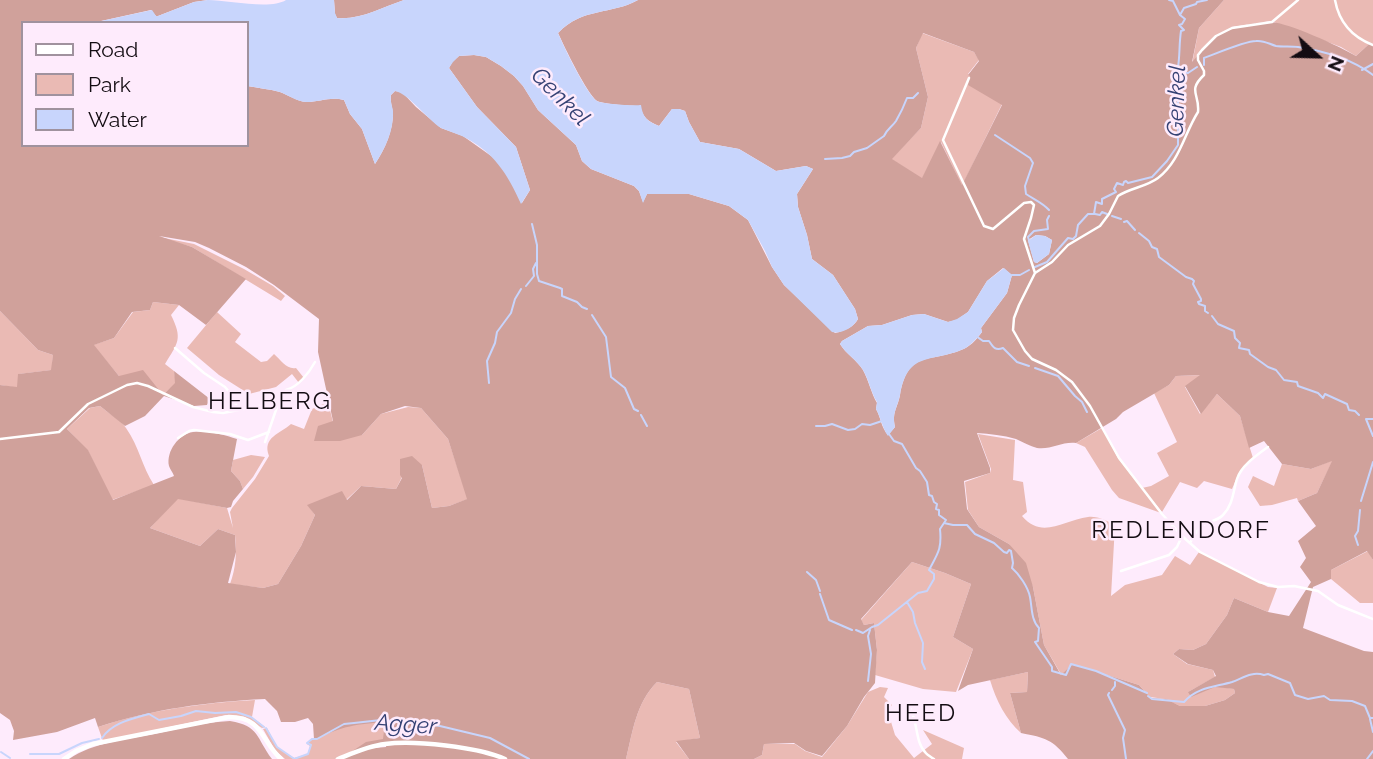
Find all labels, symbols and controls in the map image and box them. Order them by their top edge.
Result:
legend [21,21,248,147]
north arrow [1282,21,1352,91]
text: Road [88,37,138,62]
text: N [1324,53,1349,75]
water label: Genkel [525,62,595,132]
water label: Genkel [1162,65,1192,137]
text: Park [88,72,131,97]
text: Water [88,107,147,132]
district label: HELBERG [209,388,331,416]
district label: REDLENDORF [1092,517,1270,545]
district label: HEED [885,700,957,728]
water label: Agger [374,709,438,741]

